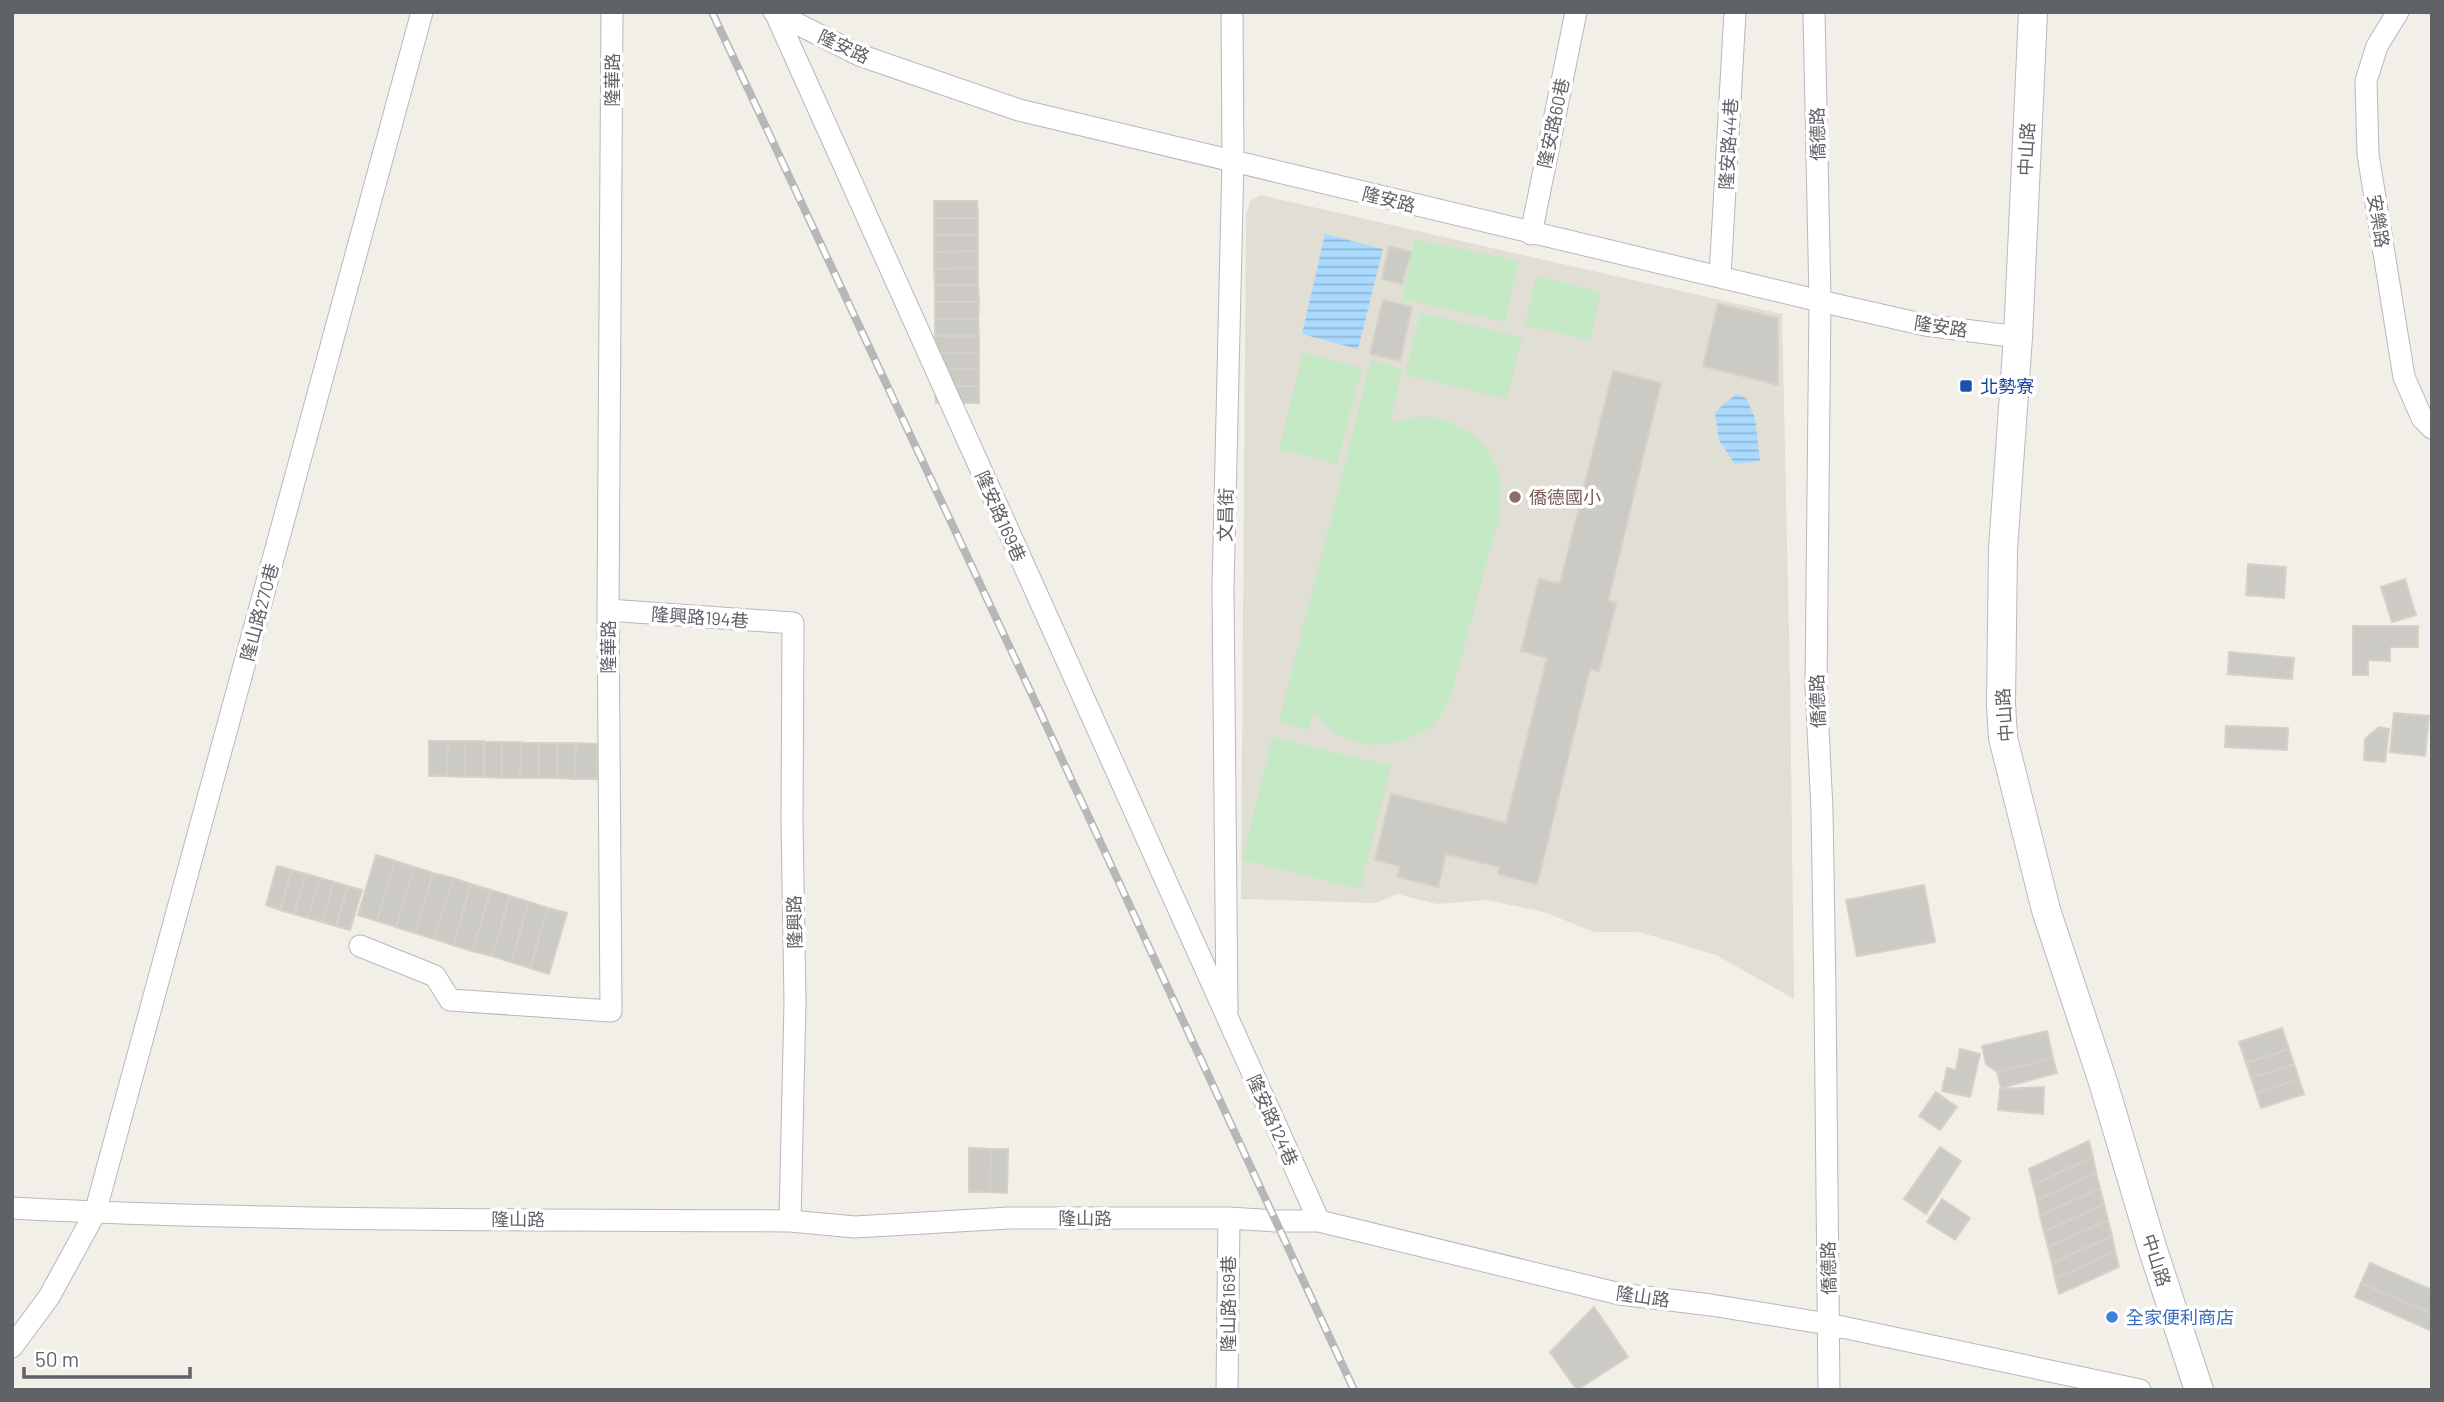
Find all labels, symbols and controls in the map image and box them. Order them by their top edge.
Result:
street label: 隆安路 [815,25,873,67]
street label: 隆華路 [601,53,623,107]
street label: 隆安路60巷 [1533,76,1573,170]
street label: 隆安路44巷 [1715,98,1741,190]
street label: 僑德路 [1806,107,1828,161]
street label: 中山路 [2014,121,2038,177]
street label: 隆安路 [1360,182,1418,216]
street label: 安樂路 [2364,193,2394,249]
street label: 隆安路 [1913,311,1969,341]
place label: 北勢寮 [1980,375,2034,397]
marker: 北勢寮 [1958,378,1974,394]
street label: 隆安路169巷 [971,467,1031,565]
place label: 僑德國小 [1529,486,1601,508]
street label: 文昌街 [1214,488,1236,542]
marker: 僑德國小 [1507,489,1523,505]
street label: 隆山路270巷 [235,561,283,663]
street label: 隆興路194巷 [651,603,749,631]
street label: 隆華路 [597,620,619,674]
street label: 僑德路 [1805,674,1829,728]
street label: 中山路 [1991,687,2017,743]
street label: 隆興路 [783,895,805,949]
street label: 隆安路124巷 [1243,1071,1303,1169]
street label: 隆山路 [1058,1207,1112,1229]
street label: 隆山路 [491,1208,545,1230]
street label: 中山路 [2138,1231,2176,1289]
street label: 僑德路 [1817,1241,1839,1295]
street label: 隆山路169巷 [1217,1256,1239,1352]
street label: 隆山路 [1615,1281,1671,1311]
place label: 全家便利商店 [2126,1306,2234,1328]
marker: 全家便利商店 [2104,1309,2120,1325]
scale bar [24,1336,191,1380]
text: 50 m [35,1346,79,1371]

